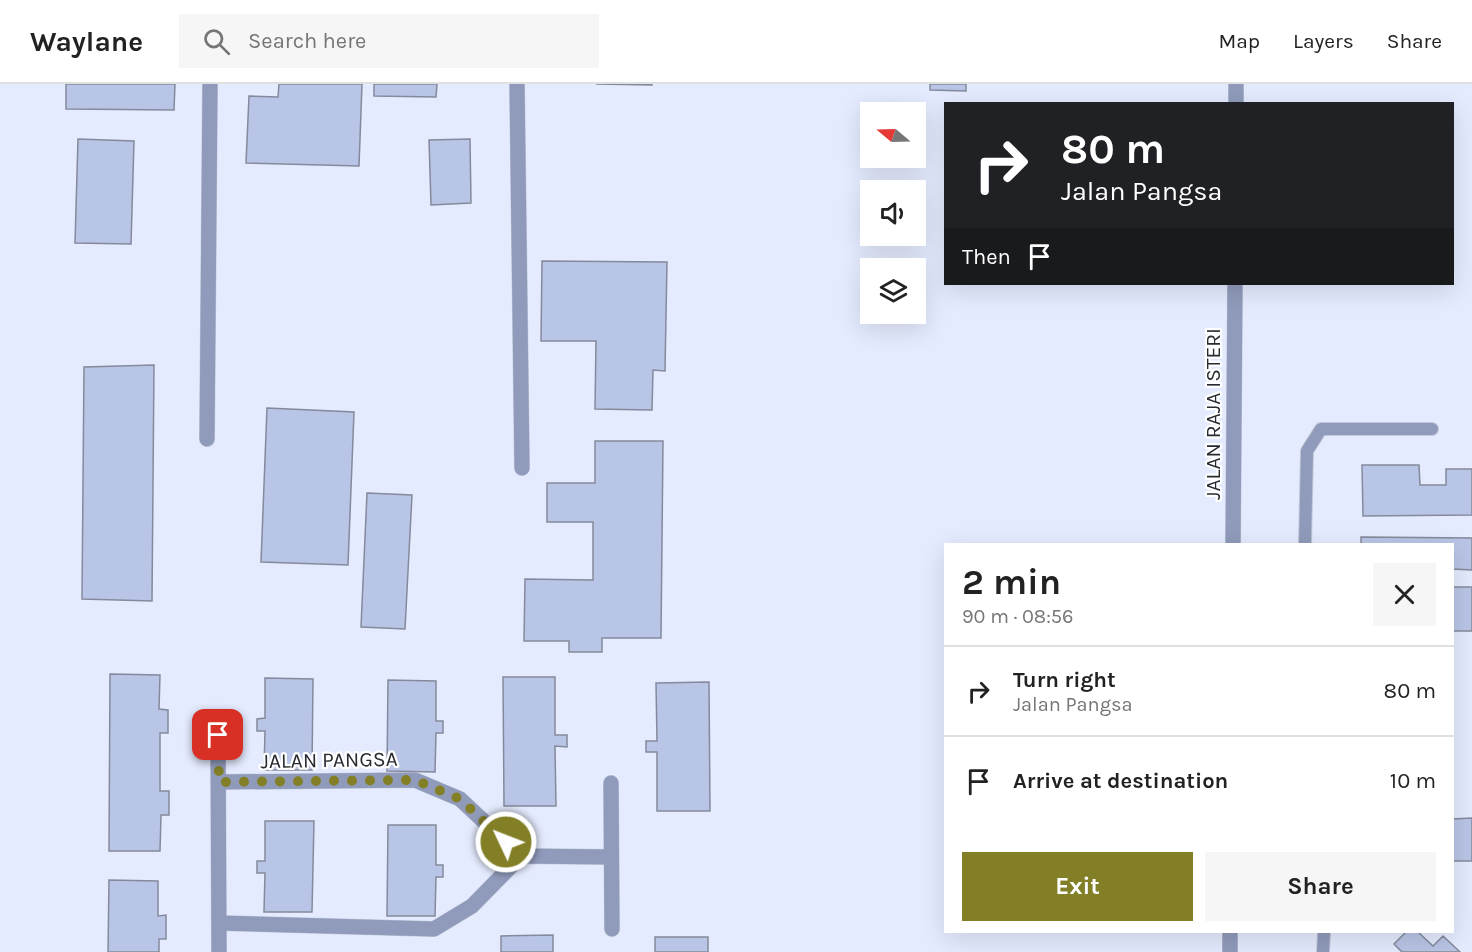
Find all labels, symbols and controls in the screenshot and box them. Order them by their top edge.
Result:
search box [179,14,599,68]
text: Waylane [30,25,143,58]
icon: search [200,25,233,58]
text: Search here [248,28,366,54]
text: Map [1218,29,1260,53]
text: Layers [1293,29,1354,53]
text: Share [1387,29,1442,53]
north arrow [860,102,926,168]
map controls [860,102,926,324]
text: 80 m [1061,124,1165,174]
icon: right [962,126,1040,204]
text: Jalan Pangsa [1061,175,1222,207]
button: sound [860,180,926,246]
icon: arrive [1023,240,1056,273]
text: Then [962,244,1011,270]
button: layers [860,258,926,324]
street label: JALAN RAJA ISTERI [1201,328,1225,500]
text: 2 min [962,561,1061,603]
button: close [1373,563,1436,626]
text: 90 m · 08:56 [962,605,1074,628]
text: Turn right [1013,667,1116,693]
icon: right [962,675,995,708]
text: 80 m [1384,678,1436,704]
text: Jalan Pangsa [1013,693,1132,716]
pin [192,709,243,760]
icon: arrive [201,718,234,751]
street label: JALAN PANGSA [260,747,398,773]
icon: arrive [962,765,995,798]
text: Arrive at destination [1013,768,1228,794]
text: 10 m [1390,768,1436,794]
position arrow [474,810,538,874]
button: Exit [962,852,1193,921]
button: Share [1205,852,1436,921]

